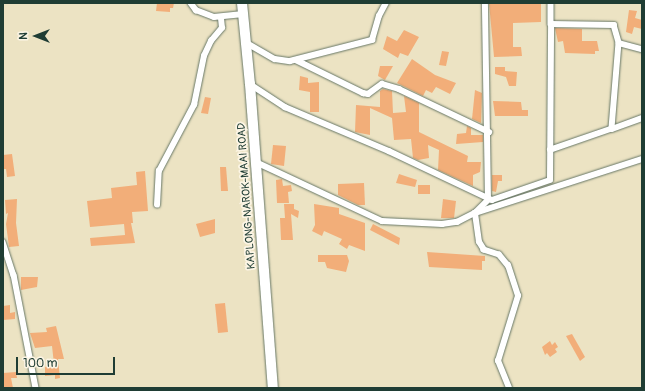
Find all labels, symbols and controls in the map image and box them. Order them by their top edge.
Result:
north arrow [16,16,56,56]
text: N [17,32,30,40]
street label: KAPLONG-NAROK-MAAI ROAD [235,122,259,270]
scale bar [18,349,117,375]
text: 100 m [23,356,57,371]

